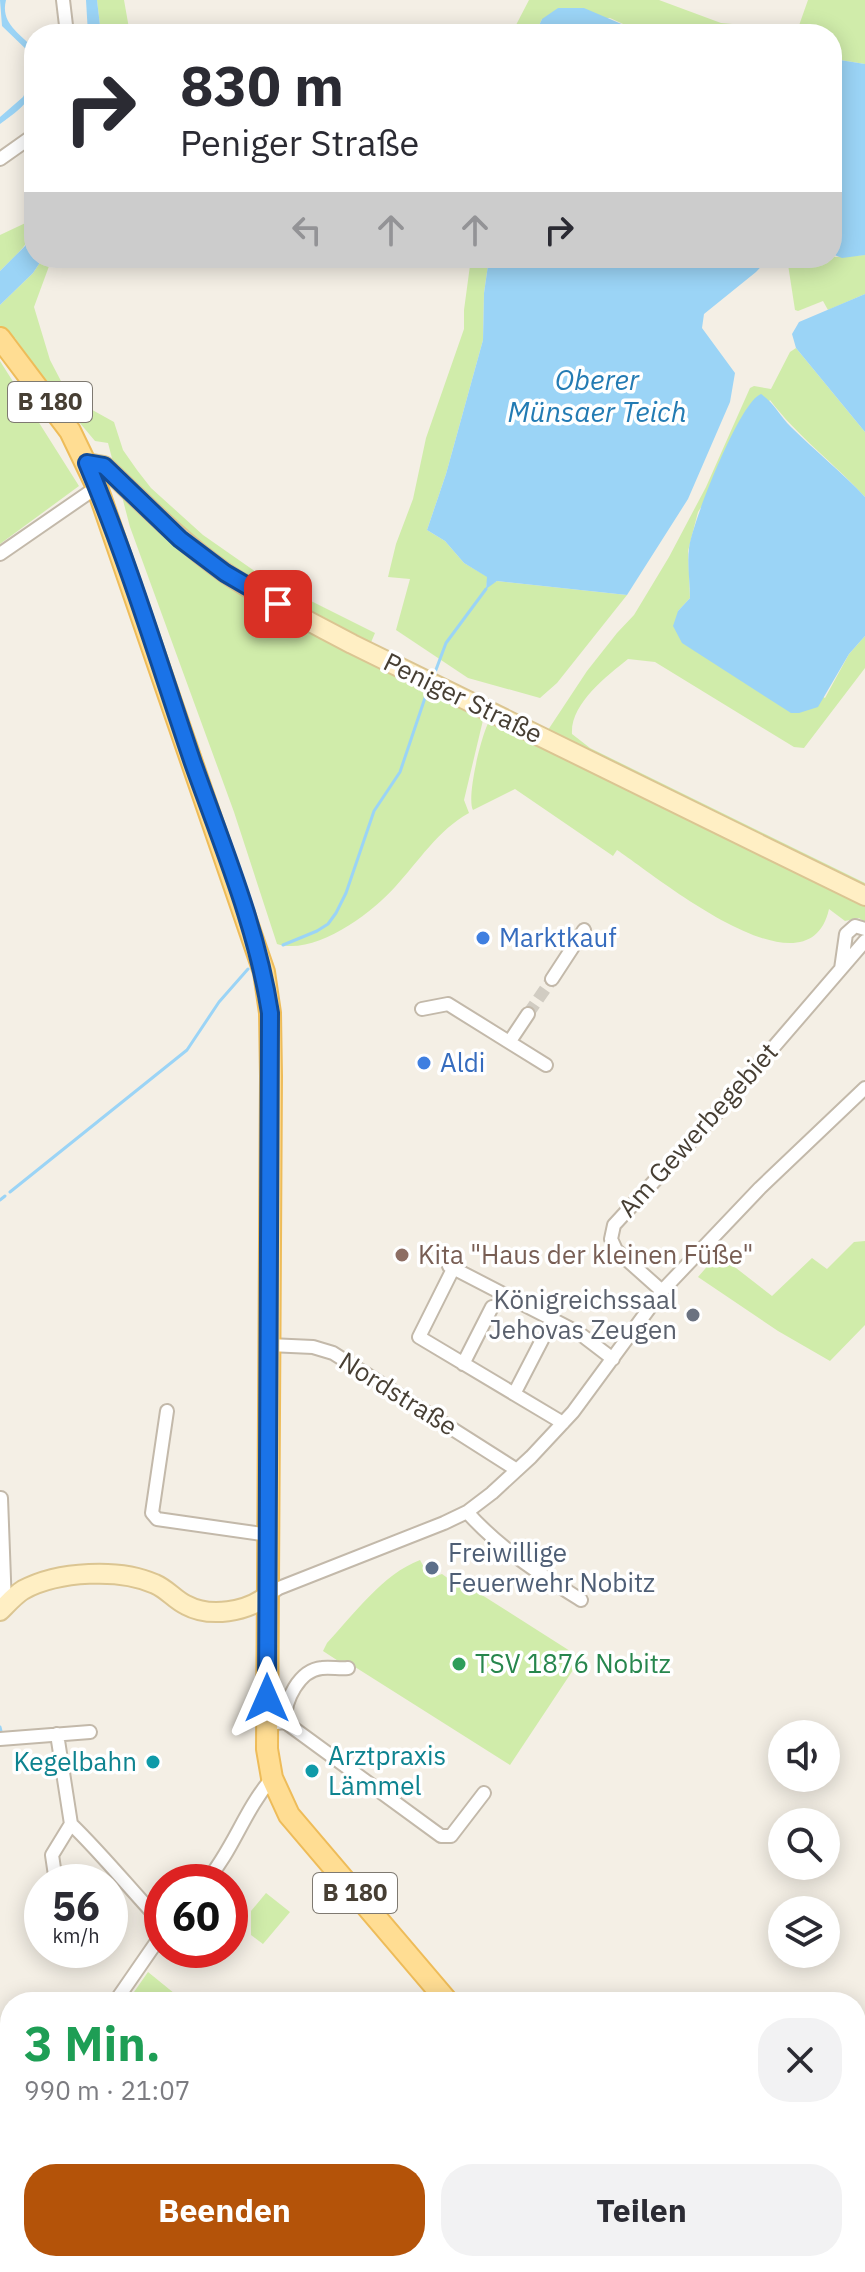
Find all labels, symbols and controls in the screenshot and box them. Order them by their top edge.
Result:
text: 830 m [180,49,344,121]
icon: right [48,56,152,160]
text: Peniger Straße [180,119,419,166]
icon: left [285,208,329,252]
icon: ahead [369,208,413,252]
icon: ahead [453,208,497,252]
icon: right [537,208,581,252]
water label: Oberer Münsaer Teich [507,361,687,430]
road number: B 180 [8,382,92,422]
pin [244,570,312,638]
icon: arrive [256,582,300,626]
street label: Peniger Straße [378,644,549,750]
place label: Marktkauf [499,920,617,954]
marker: Marktkauf [474,929,492,947]
street label: Am Gewerbegebiet [610,1035,785,1224]
place label: Aldi [440,1045,485,1079]
marker: Aldi [415,1054,433,1072]
place label: Kita "Haus der kleinen Füße" [418,1237,753,1271]
marker: Kita "Haus der kleinen Füße" [393,1246,411,1264]
place label: Königreichssaal Jehovas Zeugen [488,1282,677,1346]
marker: Königreichssaal Jehovas Zeugen [684,1306,702,1324]
street label: Nordstraße [333,1343,464,1443]
place label: Freiwillige Feuerwehr Nobitz [448,1535,655,1599]
marker: Freiwillige Feuerwehr Nobitz [423,1559,441,1577]
place label: TSV 1876 Nobitz [475,1646,671,1680]
marker: TSV 1876 Nobitz [450,1655,468,1673]
position arrow [225,1656,309,1740]
map controls [768,1720,840,1968]
button: sound [768,1720,840,1792]
place label: Arztpraxis Lämmel [328,1738,446,1802]
place label: Kegelbahn [13,1744,137,1778]
marker: Kegelbahn [144,1753,162,1771]
marker: Arztpraxis Lämmel [303,1762,321,1780]
button: search [768,1808,840,1880]
speed limit sign: 60 [144,1864,248,1968]
road number: B 180 [313,1873,397,1913]
text: 56 [52,1880,100,1932]
button: layers [768,1896,840,1968]
text: km/h [52,1922,100,1949]
text: 3 Min. [24,2012,161,2074]
button: close [758,2018,842,2102]
text: 990 m · 21:07 [24,2073,190,2107]
button: Beenden [24,2164,425,2256]
button: Teilen [441,2164,842,2256]

